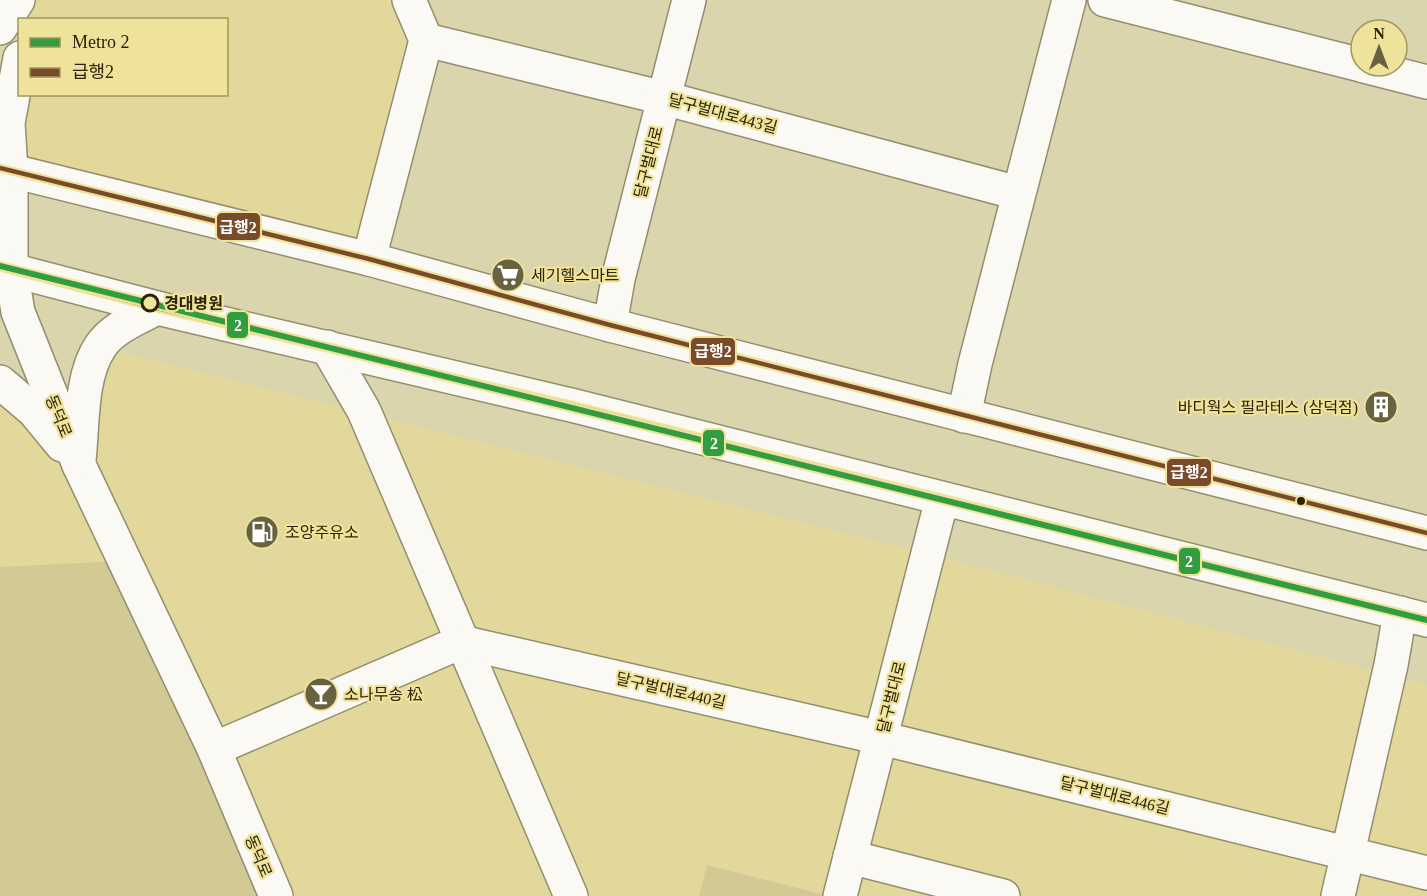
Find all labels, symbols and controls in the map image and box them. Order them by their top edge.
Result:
legend [18,18,228,96]
north arrow [1349,18,1409,78]
text: N [1373,25,1385,42]
text: Metro 2 [72,32,130,52]
text: 급행2 [72,62,114,82]
street label: 달구벌대로443길 [666,91,779,136]
street label: 달구벌대로 [631,124,666,200]
line badge: 급행2 [216,212,261,241]
text: 급행2 [219,219,257,236]
supermarket icon: 세기헬스마트 [490,257,526,293]
place label: 세기헬스마트 [531,267,619,284]
marker: 경대병원 [141,294,159,312]
place label: 경대병원 [164,295,223,312]
line badge: 2 [226,311,249,339]
text: 2 [234,317,242,334]
line badge: 급행2 [690,337,736,366]
text: 급행2 [694,343,732,360]
building icon: 바디웍스 필라테스 (삼덕점) [1363,389,1399,425]
street label: 동덕로 [42,393,75,440]
place label: 바디웍스 필라테스 (삼덕점) [1177,399,1358,417]
line badge: 2 [702,429,725,457]
text: 2 [710,435,718,452]
line badge: 급행2 [1166,458,1212,487]
text: 급행2 [1170,464,1208,481]
unlabelled marker [1295,495,1307,507]
fuel station icon: 조양주유소 [244,514,280,550]
place label: 조양주유소 [285,524,359,541]
line badge: 2 [1178,547,1201,575]
text: 2 [1185,553,1193,570]
street label: 달구벌대로 [874,659,909,735]
street label: 달구벌대로440길 [614,670,728,711]
bar icon: 소나무송 松 [303,676,339,712]
place label: 소나무송 松 [344,686,423,703]
street label: 달구벌대로446길 [1058,774,1171,817]
street label: 동덕로 [242,833,275,880]

